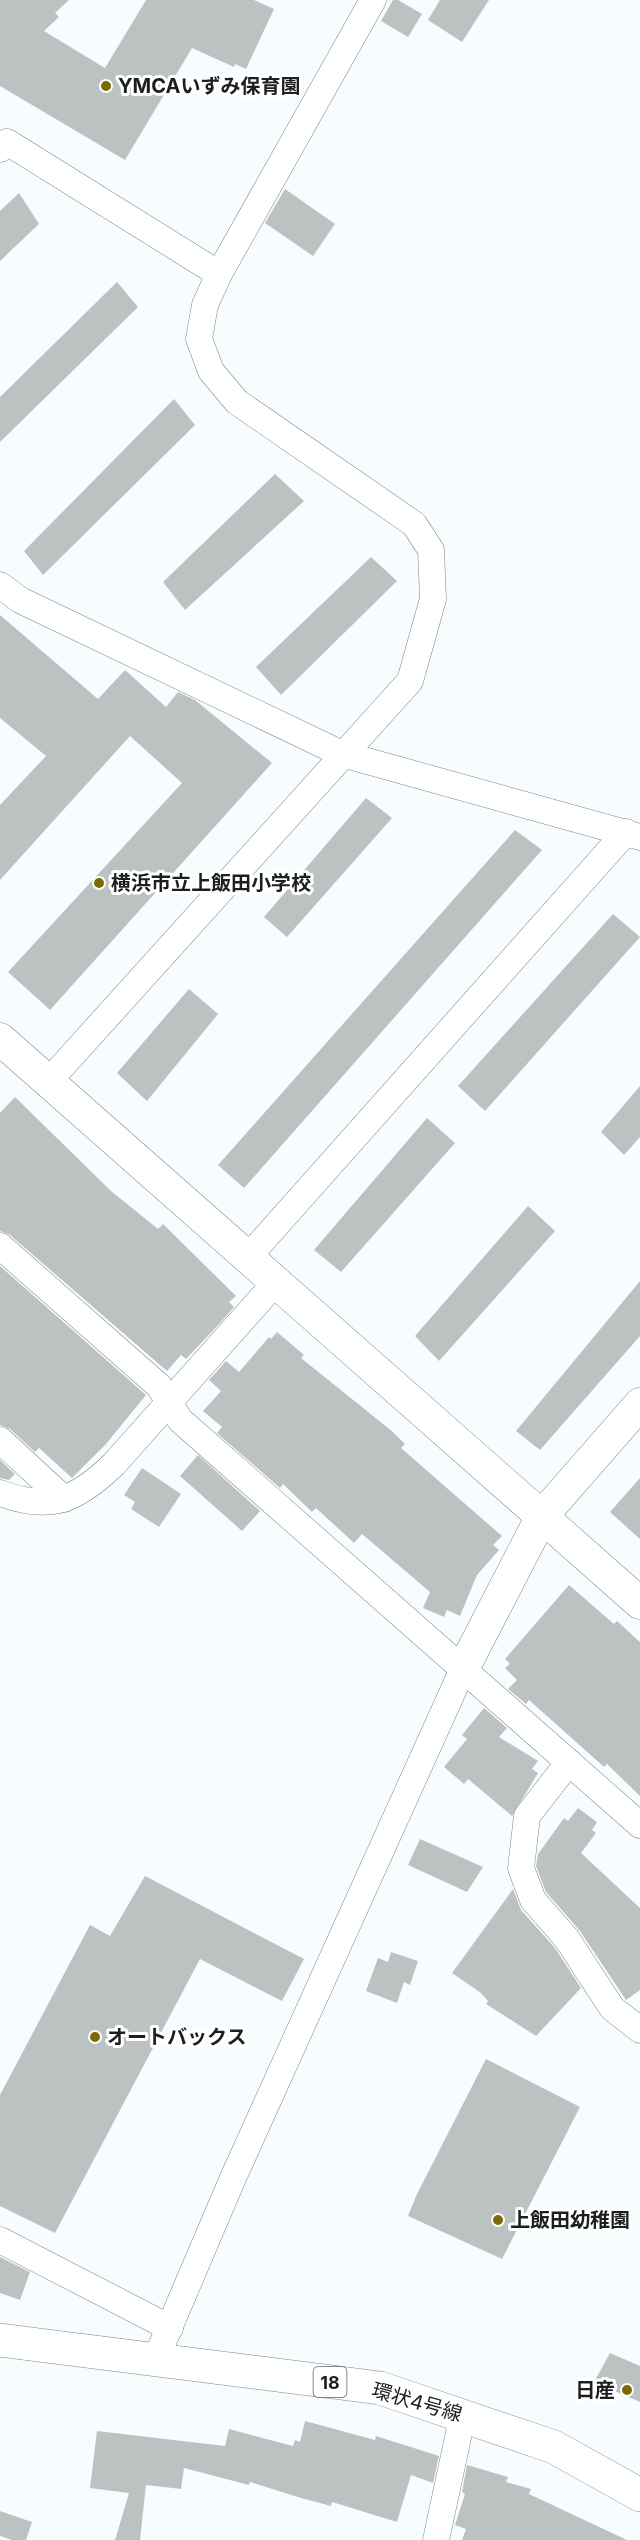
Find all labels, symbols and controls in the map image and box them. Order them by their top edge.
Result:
place label: YMCAいずみ保育園 [118,74,300,98]
marker: YMCAいずみ保育園 [99,79,113,93]
place label: 横浜市立上飯田小学校 [111,871,311,895]
marker: 横浜市立上飯田小学校 [92,876,106,890]
place label: オートバックス [107,2025,246,2049]
marker: オートバックス [88,2030,102,2044]
place label: 上飯田幼稚園 [510,2208,630,2232]
marker: 上飯田幼稚園 [491,2213,505,2227]
road number: 18 [314,2367,346,2397]
street label: 環状4号線 [369,2378,465,2426]
place label: 日産 [575,2378,615,2402]
marker: 日産 [620,2383,634,2397]

